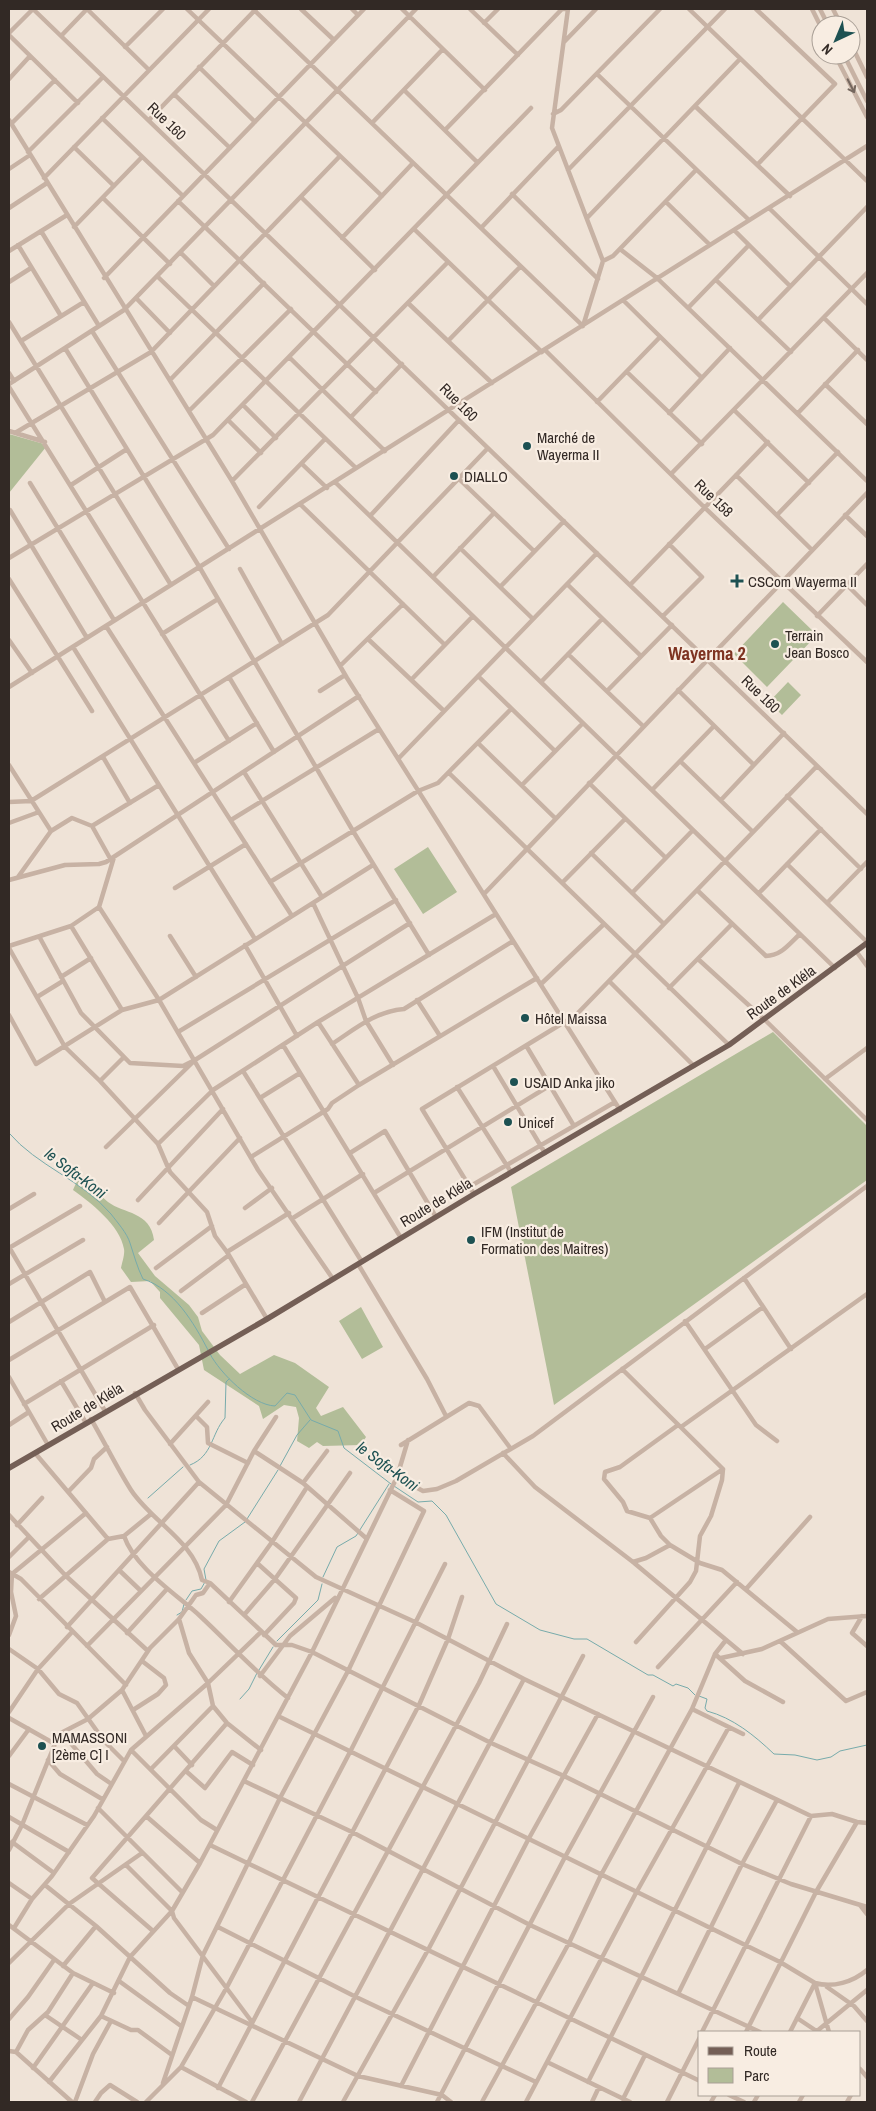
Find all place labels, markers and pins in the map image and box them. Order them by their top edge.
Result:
place label: Marché de Wayerma II [537,427,599,465]
marker: Marché de Wayerma II [521,440,533,452]
place label: DIALLO [464,466,508,487]
marker: DIALLO [448,470,460,482]
place label: CSCom Wayerma II [748,571,857,592]
marker: CSCom Wayerma II [730,574,744,588]
place label: Terrain Jean Bosco [785,625,849,663]
marker: Terrain Jean Bosco [769,638,781,650]
place label: Hôtel Maissa [535,1008,607,1029]
marker: Hôtel Maissa [519,1012,531,1024]
place label: USAID Anka jiko [524,1072,615,1093]
marker: USAID Anka jiko [508,1076,520,1088]
place label: Unicef [518,1112,554,1133]
marker: Unicef [502,1116,514,1128]
place label: IFM (Institut de Formation des Maitres) [481,1221,608,1259]
marker: IFM (Institut de Formation des Maitres) [465,1234,477,1246]
place label: MAMASSONI [2ème C] I [52,1727,127,1765]
marker: MAMASSONI [2ème C] I [36,1740,48,1752]

